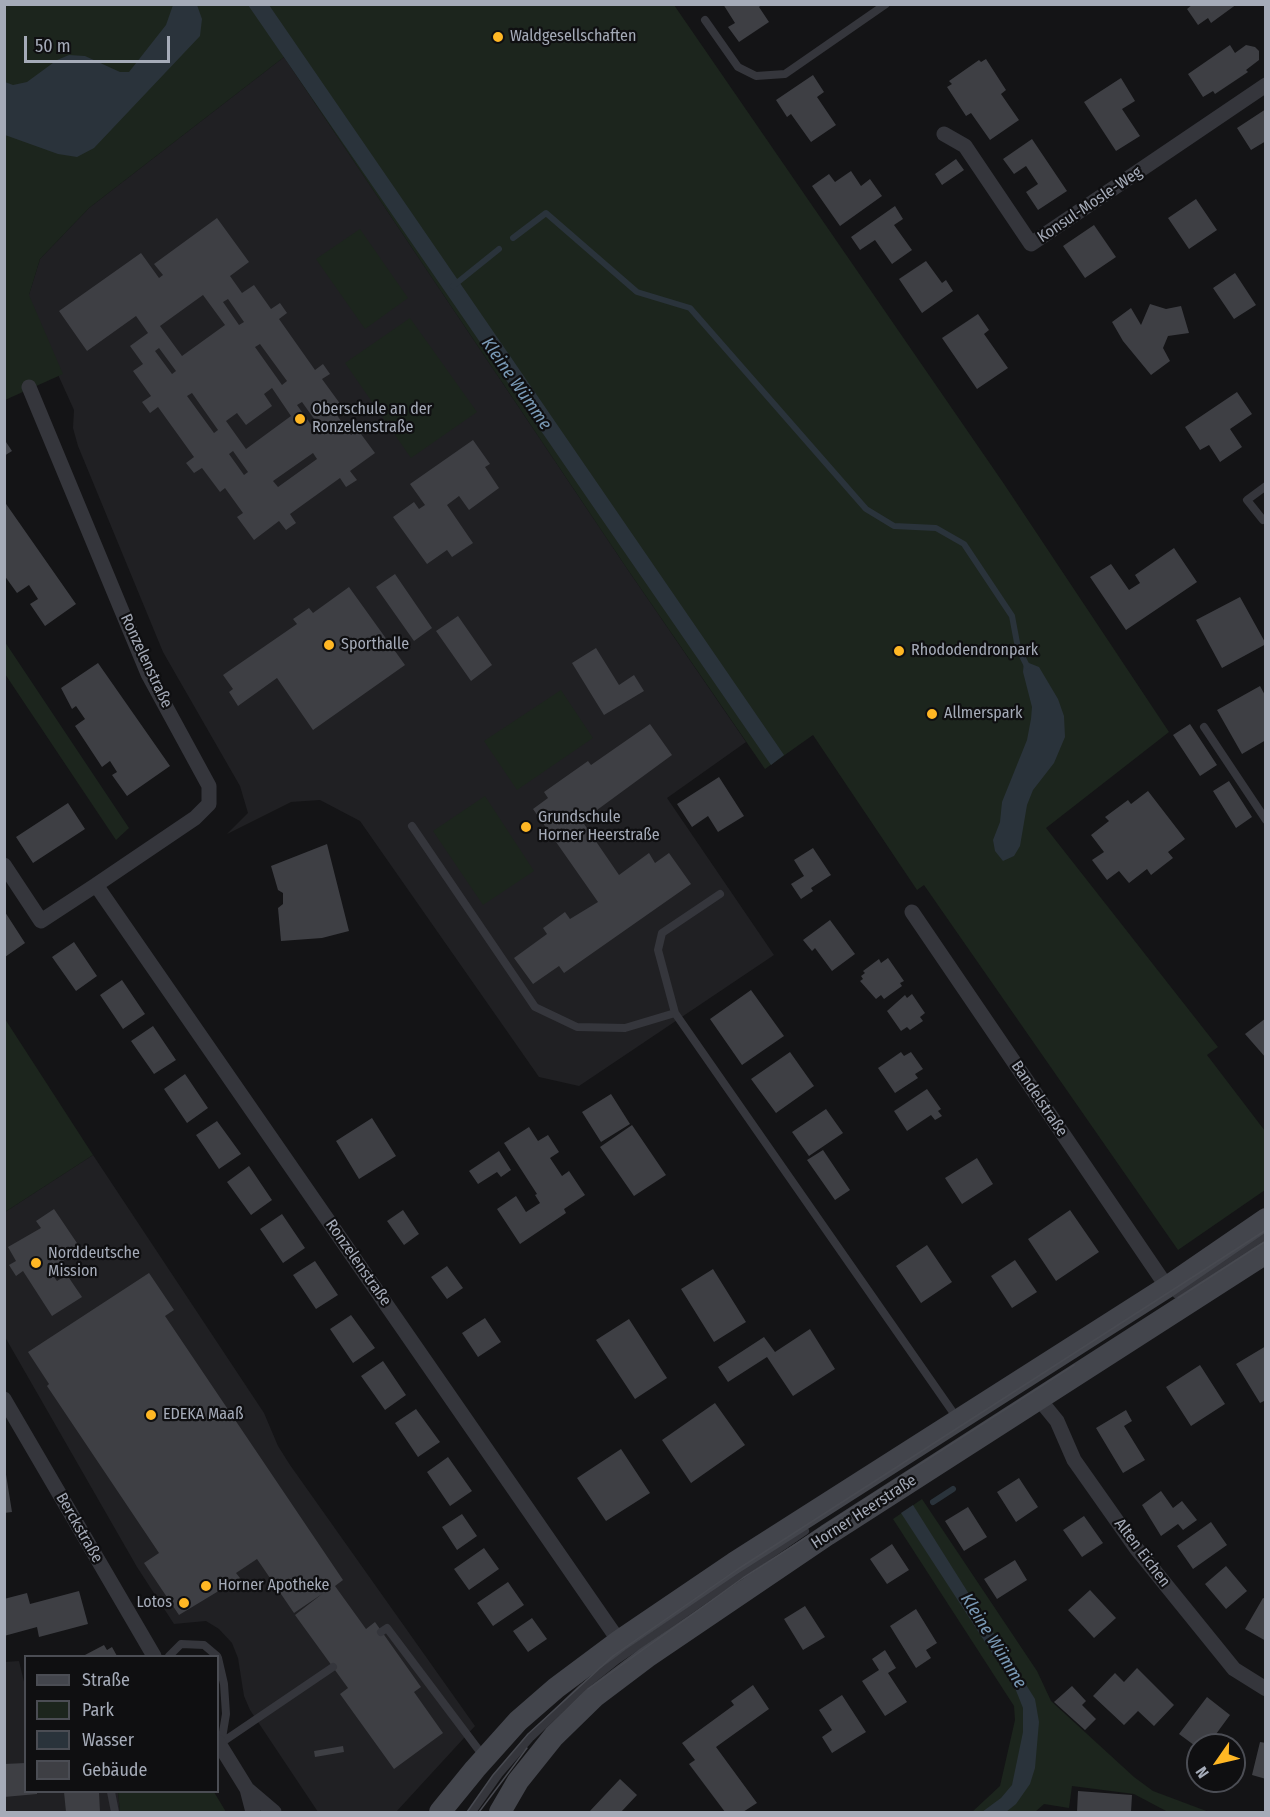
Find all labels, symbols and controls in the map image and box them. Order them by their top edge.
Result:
scale bar [27,24,172,62]
place label: Waldgesellschaften [510,27,636,47]
marker: Waldgesellschaften [491,30,505,44]
text: 50 m [35,35,71,57]
street label: Konsul-Mosle-Weg [1034,163,1146,247]
water label: Kleine Wümme [476,334,556,434]
place label: Oberschule an der Ronzelenstraße [312,400,432,438]
marker: Oberschule an der Ronzelenstraße [293,412,307,426]
street label: Ronzelenstraße [116,611,176,711]
place label: Sporthalle [341,635,409,655]
marker: Sporthalle [322,638,336,652]
place label: Rhododendronpark [911,641,1038,661]
marker: Rhododendronpark [892,644,906,658]
place label: Allmerspark [944,704,1023,724]
marker: Allmerspark [925,707,939,721]
place label: Grundschule Horner Heerstraße [538,808,660,846]
marker: Grundschule Horner Heerstraße [519,820,533,834]
street label: Bandelstraße [1007,1057,1071,1141]
street label: Ronzelenstraße [321,1216,395,1310]
place label: Norddeutsche Mission [48,1244,140,1282]
marker: Norddeutsche Mission [29,1256,43,1270]
place label: EDEKA Maaß [163,1405,243,1425]
marker: EDEKA Maaß [144,1408,158,1422]
street label: Horner Heerstraße [808,1471,920,1553]
street label: Berckstraße [51,1490,107,1566]
street label: Alten Eichen [1110,1515,1174,1591]
place label: Horner Apotheke [218,1576,330,1596]
marker: Horner Apotheke [199,1579,213,1593]
water label: Kleine Wümme [955,1590,1031,1692]
place label: Lotos [137,1593,172,1613]
marker: Lotos [177,1596,191,1610]
legend [24,1655,219,1793]
text: Straße [82,1669,130,1691]
text: Park [82,1699,114,1721]
text: Wasser [82,1729,134,1751]
north arrow [1186,1733,1246,1793]
text: Gebäude [82,1759,147,1781]
text: N [1192,1763,1213,1782]

